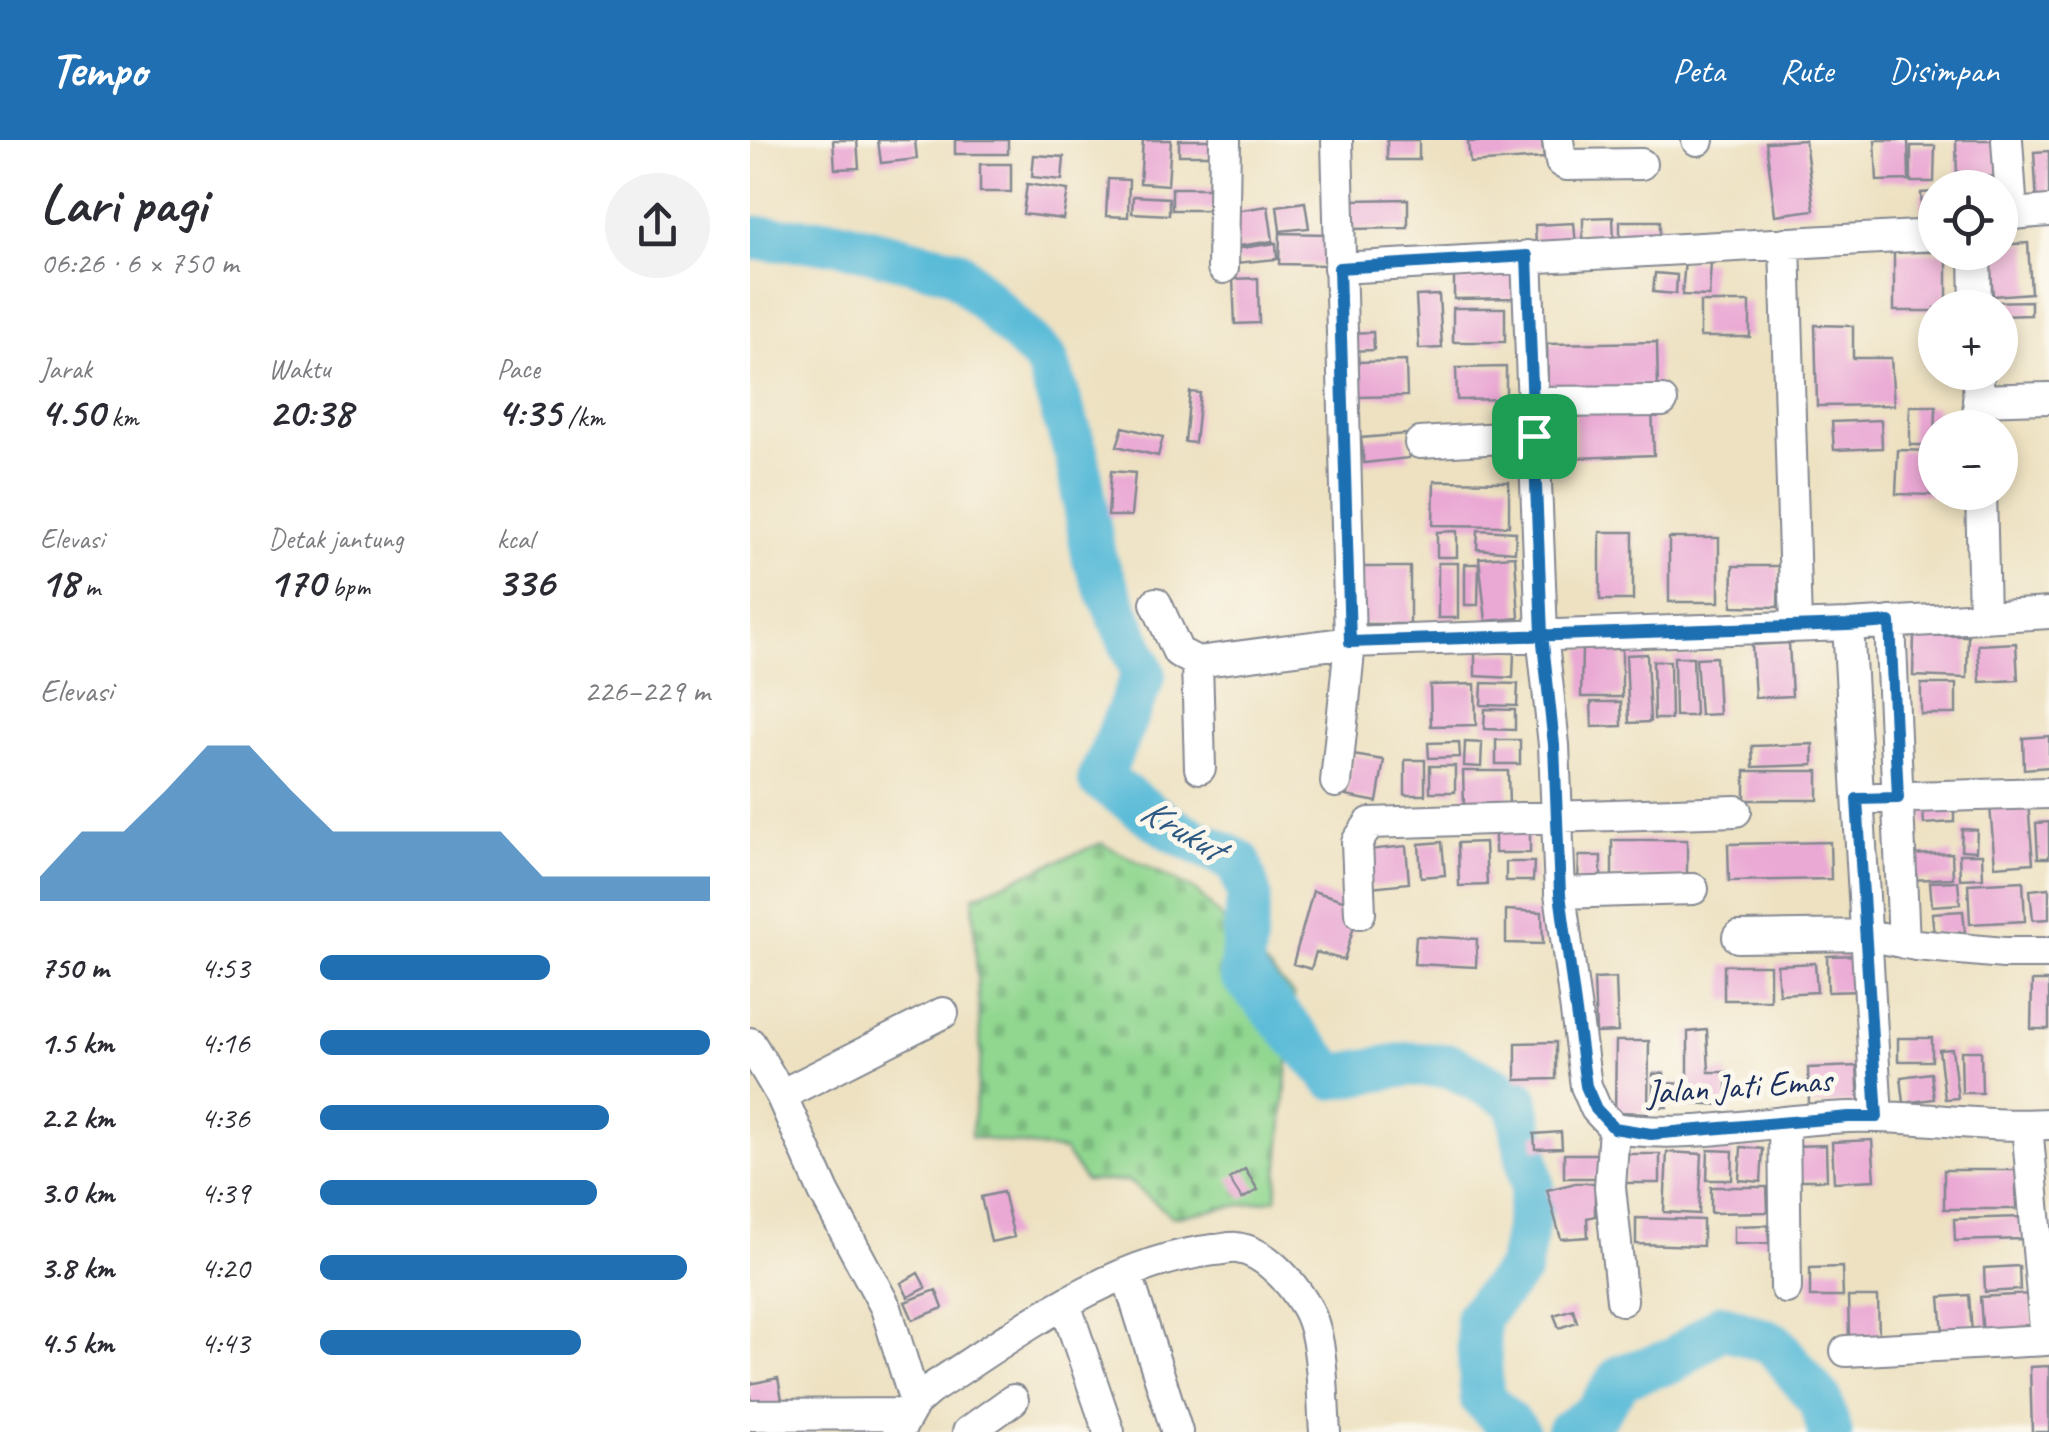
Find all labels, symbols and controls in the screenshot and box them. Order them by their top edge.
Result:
text: Tempo [50,40,147,100]
text: Peta [1672,48,1725,93]
text: Rute [1780,48,1833,93]
text: Disimpan [1888,48,1999,93]
text: Lari pagi [40,169,207,239]
map controls [1918,170,2018,510]
button: locate [1918,170,2018,270]
button: share [605,173,710,278]
text: 06:26 · 6 × 750 m [40,242,238,283]
button: + [1918,290,2018,390]
text: Jarak [40,351,92,386]
text: Waktu [268,351,331,386]
text: Pace [497,351,540,386]
text: 4.50 [40,386,104,439]
text: 20:38 [268,386,352,439]
text: 4:35 [497,386,561,439]
pin [1492,394,1577,479]
text: km [104,399,139,434]
text: /km [561,399,604,434]
icon: arrive [1507,409,1562,464]
button: − [1918,410,2018,510]
text: Elevasi [40,521,104,556]
text: Detak jantung [268,521,403,556]
text: kcal [497,521,534,556]
text: 18 [40,556,78,609]
text: 170 [268,556,325,609]
text: 336 [497,556,554,609]
text: m [78,569,100,604]
text: bpm [325,569,370,604]
text: Elevasi [40,670,113,711]
text: 226–229 m [584,670,710,711]
water label: Krukut [1132,787,1240,876]
text: 750 m [40,947,109,988]
text: 4:53 [200,947,250,988]
text: 1.5 km [40,1022,114,1063]
text: 4:16 [200,1022,250,1063]
street label: Jalan Jati Emas [1643,1057,1836,1115]
text: 2.2 km [40,1097,114,1138]
text: 4:36 [200,1097,250,1138]
text: 3.0 km [40,1172,114,1213]
text: 4:39 [200,1172,250,1213]
text: 3.8 km [40,1247,114,1288]
text: 4:20 [200,1247,250,1288]
text: 4.5 km [40,1322,114,1363]
text: 4:43 [200,1322,250,1363]

